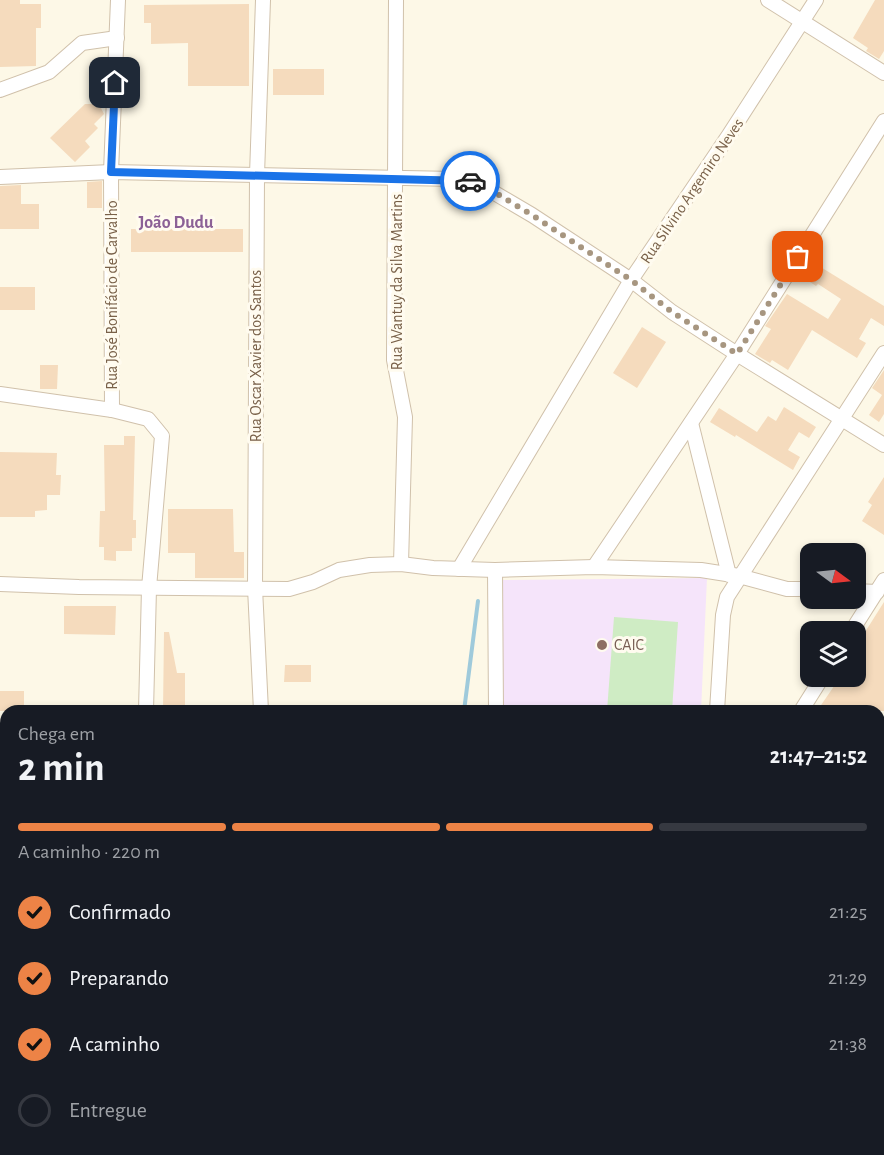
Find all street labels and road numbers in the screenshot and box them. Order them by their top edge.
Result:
street label: Rua Silvino Argemiro Neves [638,116,747,266]
street label: Rua Wantuy da Silva Martins [389,194,406,370]
street label: Rua José Bonifácio de Carvalho [104,200,120,390]
street label: Rua Oscar Xavier dos Santos [248,270,264,442]

